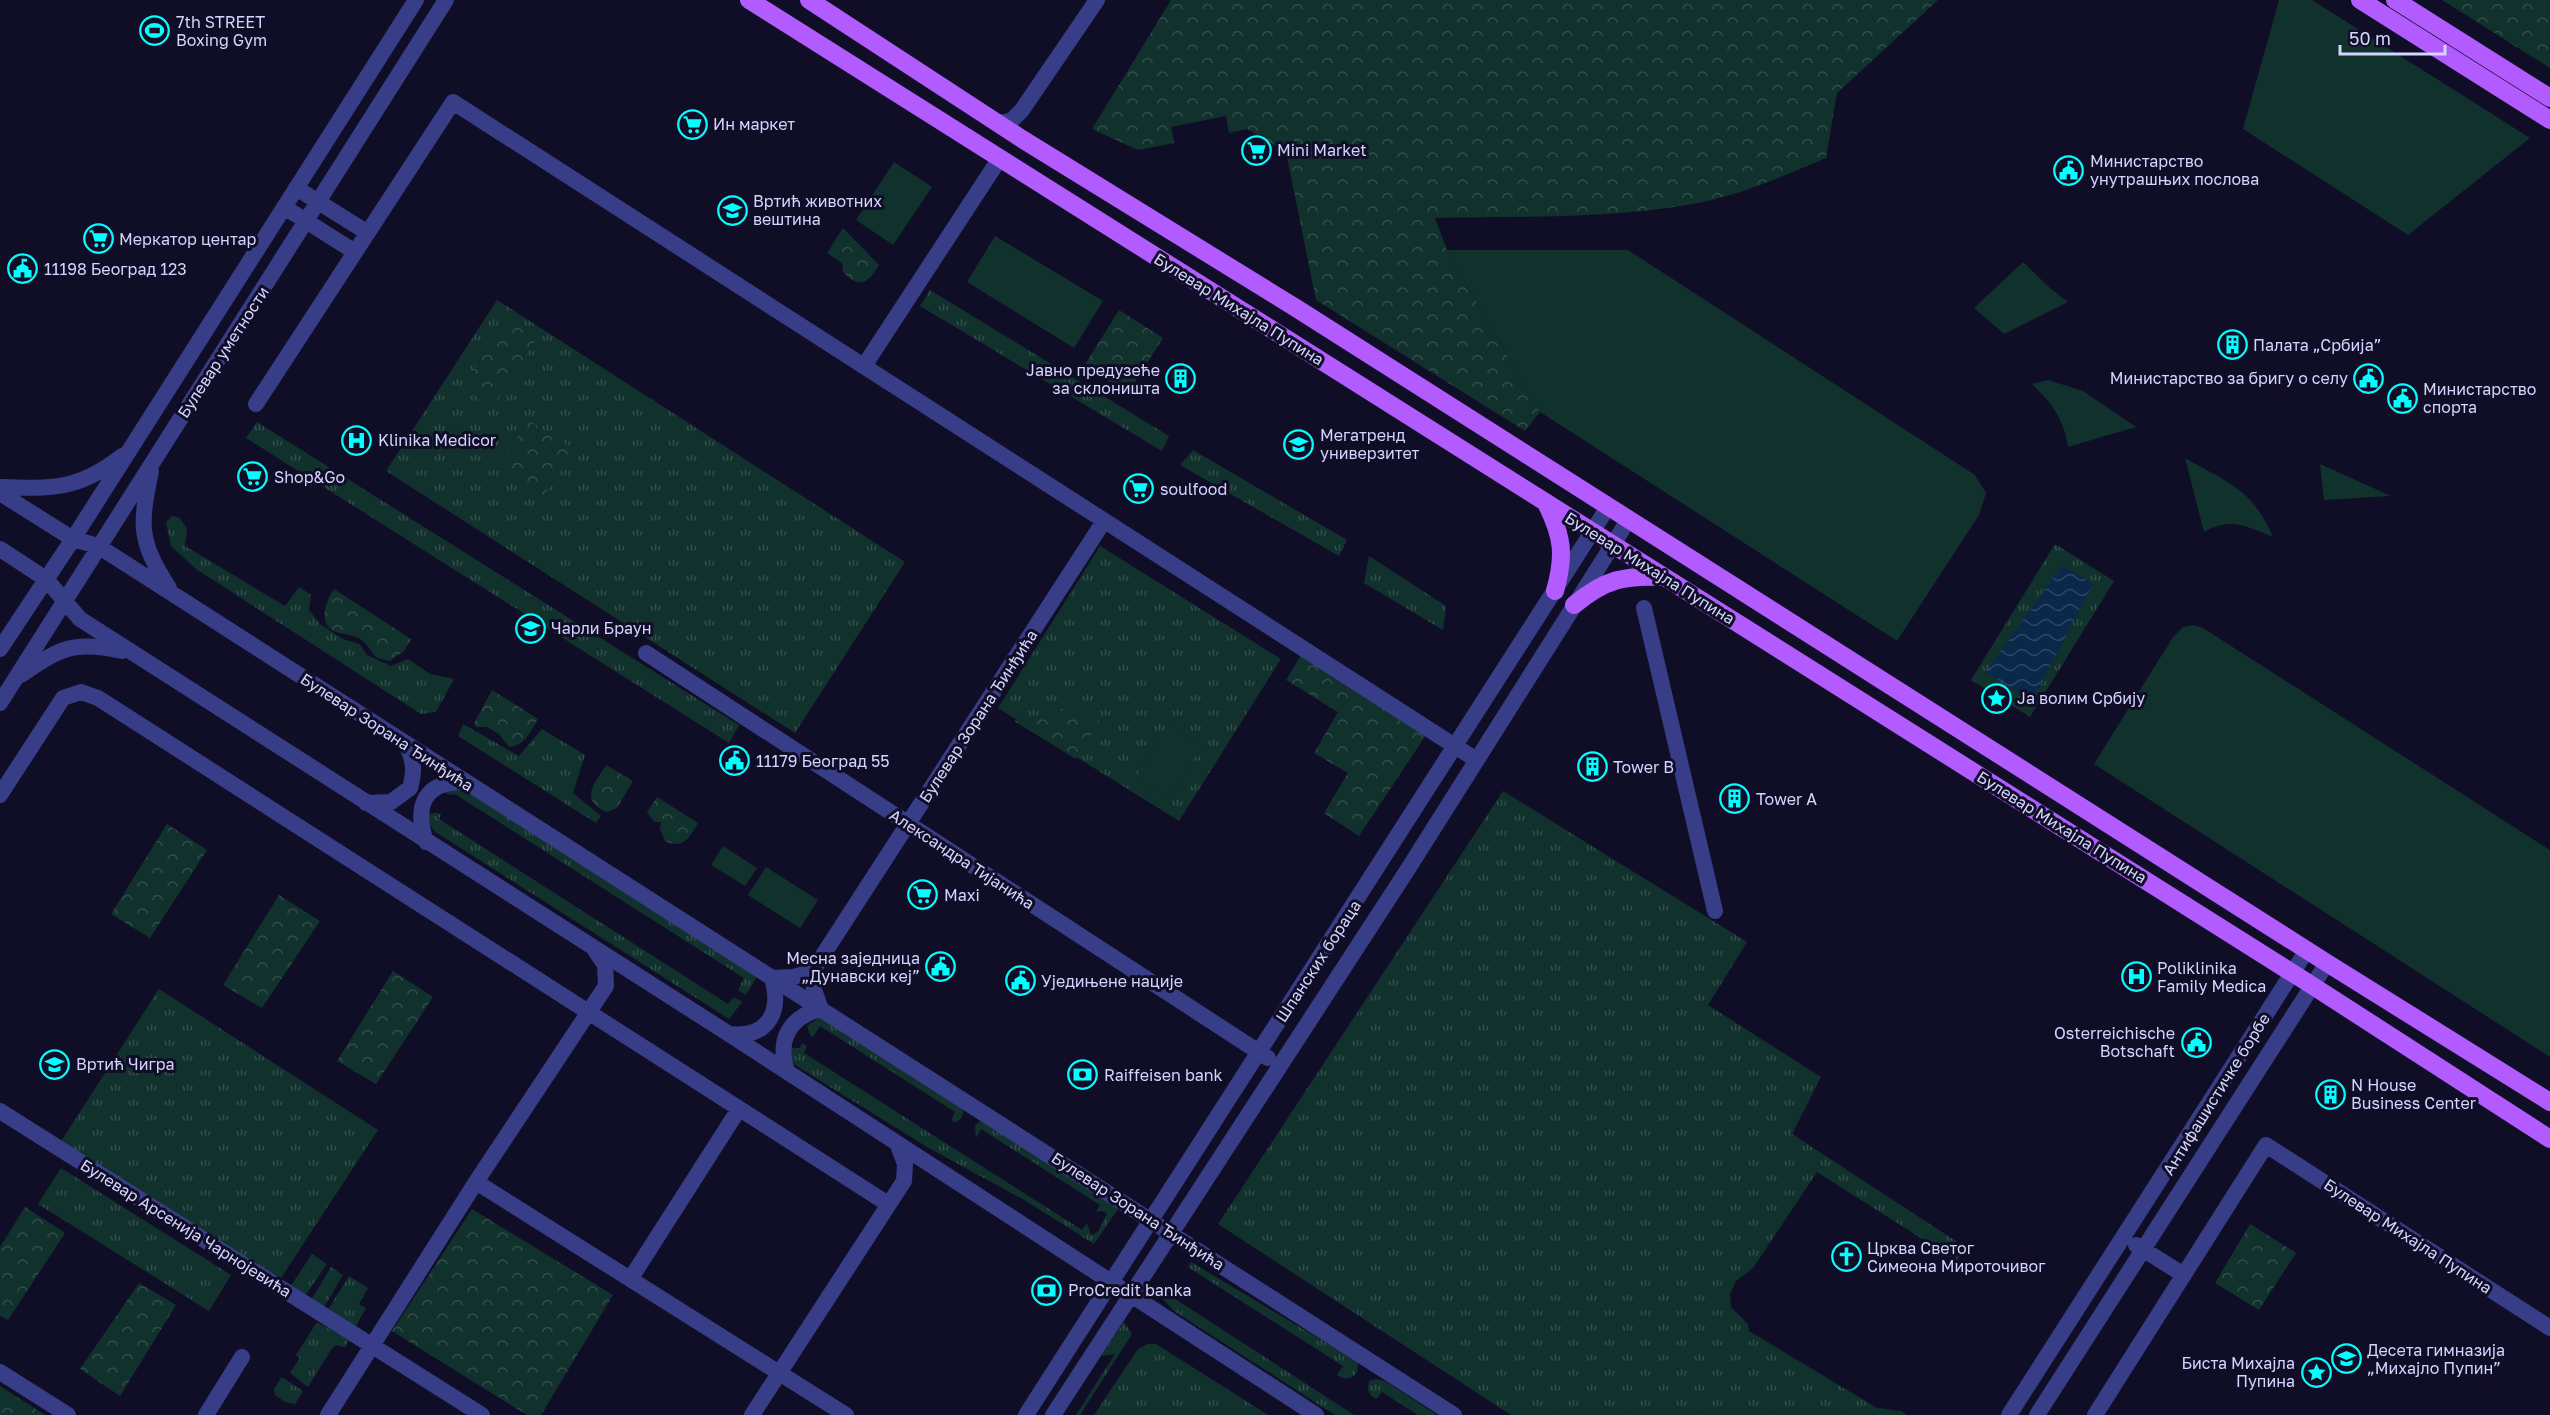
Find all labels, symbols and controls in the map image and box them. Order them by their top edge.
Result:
place label: 7th STREET Boxing Gym [176,12,267,50]
sports icon: 7th STREET Boxing Gym [139,15,171,47]
scale bar [2340,18,2445,56]
text: 50 m [2349,27,2391,49]
supermarket icon: Ин маркет [676,108,708,140]
place label: Ин маркет [713,114,795,134]
supermarket icon: Mini Market [1240,134,1272,166]
place label: Mini Market [1277,140,1367,160]
place label: Министарство унутрашњих послова [2090,151,2259,189]
public building icon: Министарство унутрашњих послова [2053,154,2085,186]
place label: Вртић животних вештина [753,191,882,229]
school or university icon: Вртић животних вештина [716,194,748,226]
supermarket icon: Меркатор центар [82,223,114,255]
place label: Меркатор центар [119,229,256,249]
street label: Булевар Михајла Пупина [1150,248,1328,370]
public building icon: 11198 Београд 123 [7,253,39,285]
place label: 11198 Београд 123 [44,259,187,279]
street label: Булевар уметности [173,283,273,421]
building icon: Палата „Србија” [2216,329,2248,361]
place label: Палата „Србија” [2253,335,2382,355]
place label: Јавно предузеће за склоништа [1026,360,1160,398]
public building icon: Министарство за бригу о селу [2353,362,2385,394]
building icon: Јавно предузеће за склоништа [1165,363,1197,395]
place label: Министарство за бригу о селу [2110,368,2348,388]
place label: Министарство спорта [2423,379,2536,417]
public building icon: Министарство спорта [2386,382,2418,414]
hospital icon: Klinika Medicor [341,424,373,456]
place label: Мегатренд универзитет [1320,425,1420,463]
school or university icon: Мегатренд универзитет [1283,428,1315,460]
place label: Klinika Medicor [378,430,496,450]
supermarket icon: Shop&Go [237,461,269,493]
place label: Shop&Go [274,467,345,487]
supermarket icon: soulfood [1123,473,1155,505]
place label: soulfood [1160,479,1227,499]
street label: Булевар Михајла Пупина [1561,507,1739,629]
school or university icon: Чарли Браун [514,612,546,644]
place label: Чарли Браун [551,618,651,638]
street label: Булевар Зорана Ђинђића [915,626,1041,806]
street label: Булевар Зорана Ђинђића [297,669,477,795]
place icon: Ја волим Србију [1980,682,2012,714]
place label: Ја волим Србију [2017,688,2145,708]
public building icon: 11179 Београд 55 [719,745,751,777]
place label: 11179 Београд 55 [756,751,889,771]
building icon: Tower B [1576,751,1608,783]
place label: Tower B [1613,757,1674,777]
street label: Булевар Михајла Пупина [1973,766,2151,888]
building icon: Tower A [1719,783,1751,815]
place label: Tower A [1756,789,1817,809]
street label: Александра Тијанића [886,805,1038,913]
supermarket icon: Maxi [907,879,939,911]
place label: Maxi [944,885,980,905]
street label: Шпанских бораца [1271,896,1365,1026]
place label: Месна заједница „Дунавски кеј” [786,948,920,986]
public building icon: Месна заједница „Дунавски кеј” [925,951,957,983]
place label: Poliklinika Family Medica [2157,958,2266,996]
hospital icon: Poliklinika Family Medica [2120,961,2152,993]
public building icon: Уједињене нације [1004,965,1036,997]
place label: Уједињене нације [1041,971,1183,991]
street label: Антифашистичке борбе [2158,1009,2274,1179]
place label: Osterreichische Botschaft [2054,1023,2175,1061]
public building icon: Osterreichische Botschaft [2180,1026,2212,1058]
school or university icon: Вртић Чигра [39,1048,71,1080]
place label: Вртић Чигра [76,1054,175,1074]
bank icon: Raiffeisen bank [1067,1059,1099,1091]
place label: Raiffeisen bank [1104,1065,1223,1085]
place label: N House Business Center [2351,1075,2476,1113]
building icon: N House Business Center [2314,1078,2346,1110]
street label: Булевар Зорана Ђинђића [1048,1148,1228,1274]
street label: Булевар Арсенија Чарнојевића [77,1155,295,1301]
street label: Булевар Михајла Пупина [2320,1174,2496,1298]
place label: Црква Светог Симеона Мироточивог [1867,1238,2046,1276]
church icon: Црква Светог Симеона Мироточивог [1830,1241,1862,1273]
bank icon: ProCredit banka [1031,1274,1063,1306]
place label: ProCredit banka [1068,1280,1192,1300]
place label: Десета гимназија „Михајло Пупин” [2367,1340,2505,1378]
school or university icon: Десета гимназија „Михајло Пупин” [2330,1343,2362,1375]
place label: Биста Михајла Пупина [2181,1353,2295,1391]
place icon: Биста Михајла Пупина [2300,1356,2332,1388]

